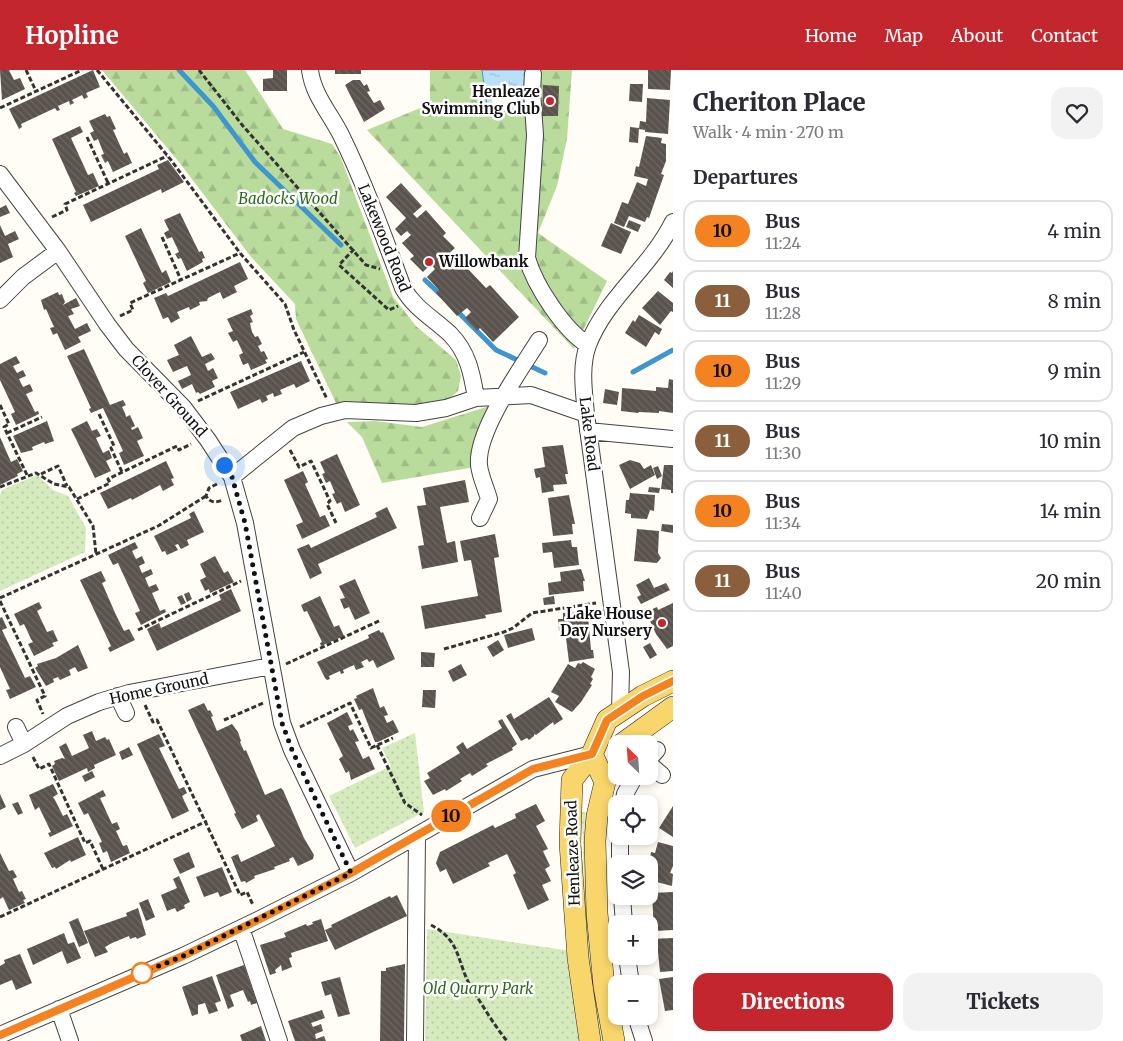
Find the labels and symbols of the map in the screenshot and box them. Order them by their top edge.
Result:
place label: Henleaze Swimming Club [422,82,540,118]
marker: Henleaze Swimming Club [544,95,556,107]
street label: Lakewood Road [354,181,415,295]
park label: Badocks Wood [238,189,338,208]
place label: Willowbank [438,252,529,271]
marker: Willowbank [423,256,435,268]
street label: Clover Ground [128,351,211,441]
street label: Lake Road [576,396,603,472]
your location [212,453,237,478]
place label: Lake House Day Nursery [560,604,652,640]
marker: Lake House Day Nursery [656,617,668,629]
street label: Home Ground [108,669,210,708]
north arrow [608,735,658,785]
line badge: 10 [428,800,474,832]
street label: Henleaze Road [561,800,584,906]
unlabelled marker [131,962,153,984]
park label: Old Quarry Park [423,979,534,998]

